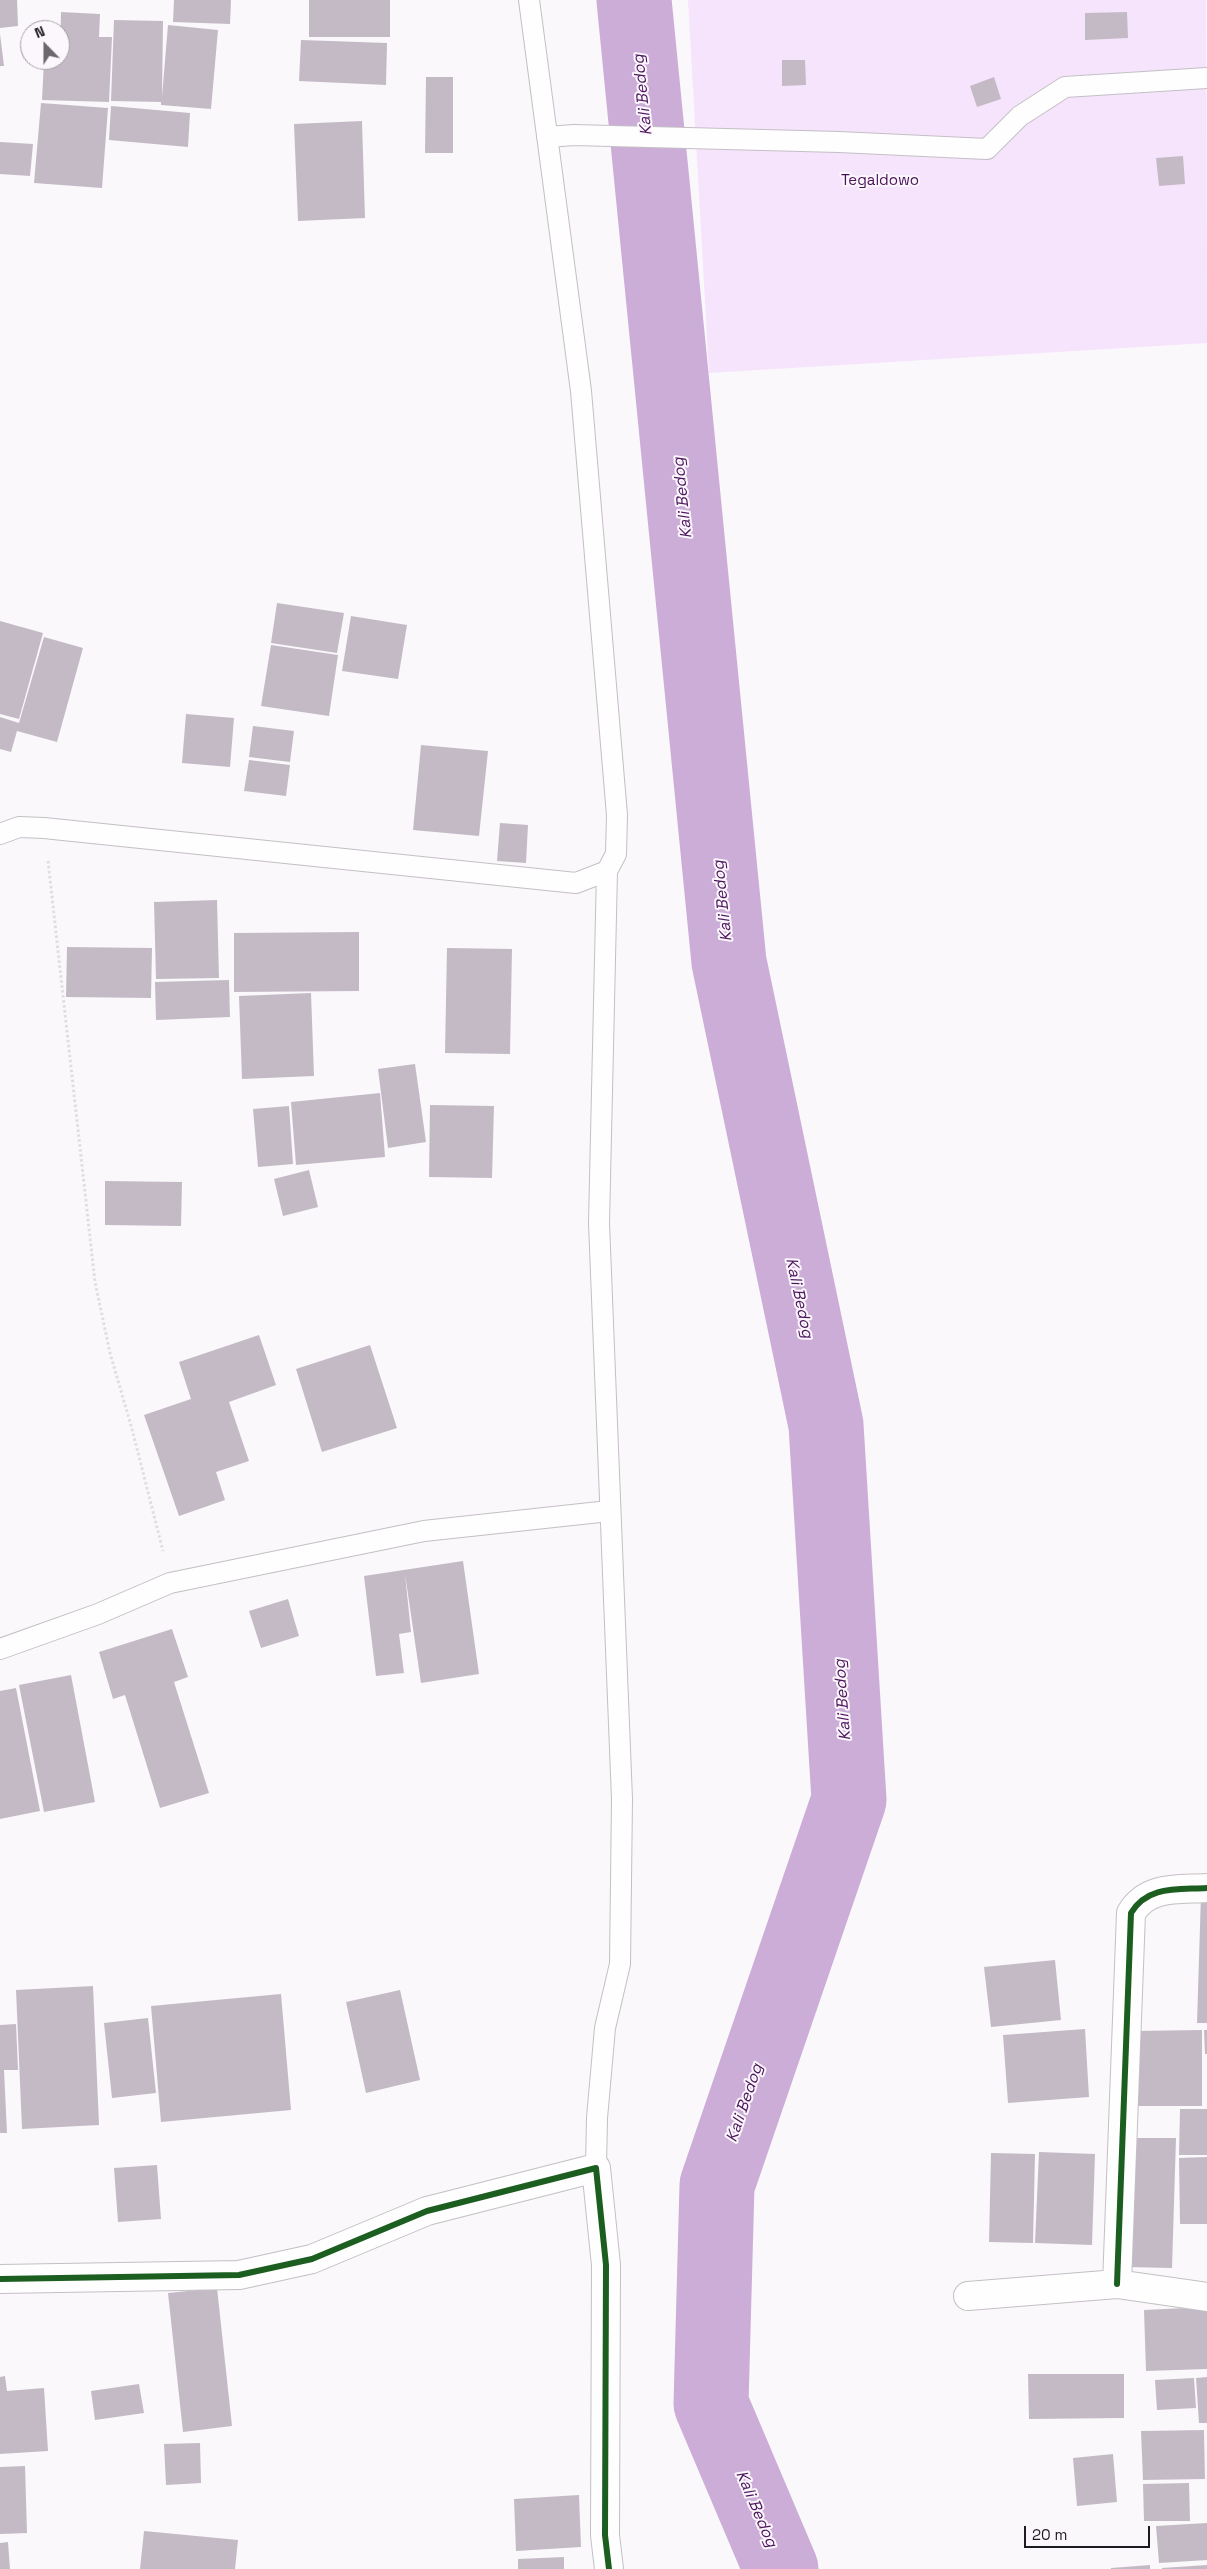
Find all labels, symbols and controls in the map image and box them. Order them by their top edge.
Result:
north arrow [20,20,70,70]
text: N [32,22,47,42]
water label: Kali Bedog [629,54,657,136]
park label: Tegaldowo [841,172,919,190]
water label: Kali Bedog [669,457,697,539]
water label: Kali Bedog [709,860,737,942]
water label: Kali Bedog [781,1256,817,1340]
water label: Kali Bedog [831,1659,855,1741]
water label: Kali Bedog [723,2061,767,2145]
water label: Kali Bedog [731,2468,781,2550]
scale bar [1027,2516,1153,2548]
text: 20 m [1032,2525,1067,2544]

